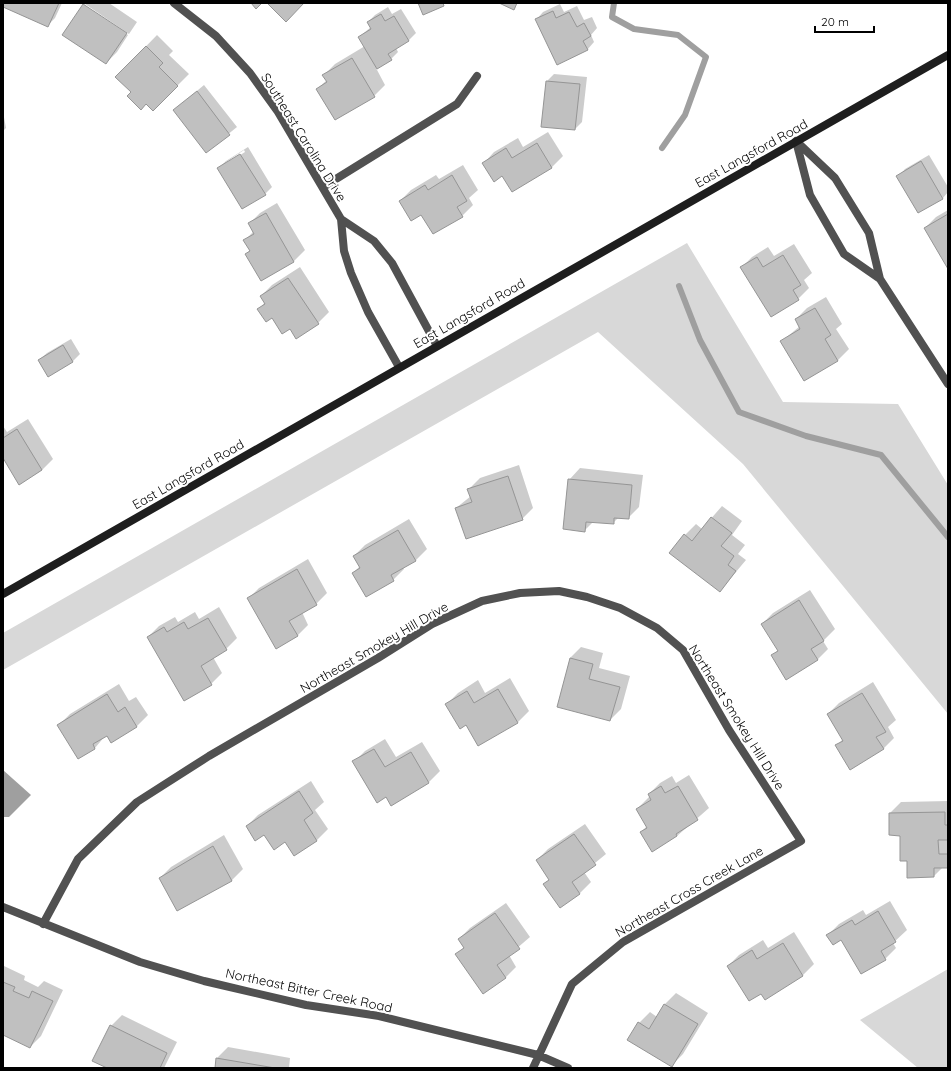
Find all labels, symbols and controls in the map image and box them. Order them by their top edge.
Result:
scale bar [815,8,874,34]
text: 20 m [821,14,849,29]
street label: Southeast Carolina Drive [258,70,350,204]
street label: East Langsford Road [692,115,810,191]
street label: East Langsford Road [410,275,528,351]
street label: East Langsford Road [129,436,247,512]
street label: Northeast Smokey Hill Drive [297,598,451,696]
street label: Northeast Smokey Hill Drive [686,641,788,793]
street label: Northeast Cross Creek Lane [612,842,766,940]
street label: Northeast Bitter Creek Road [224,965,394,1015]

